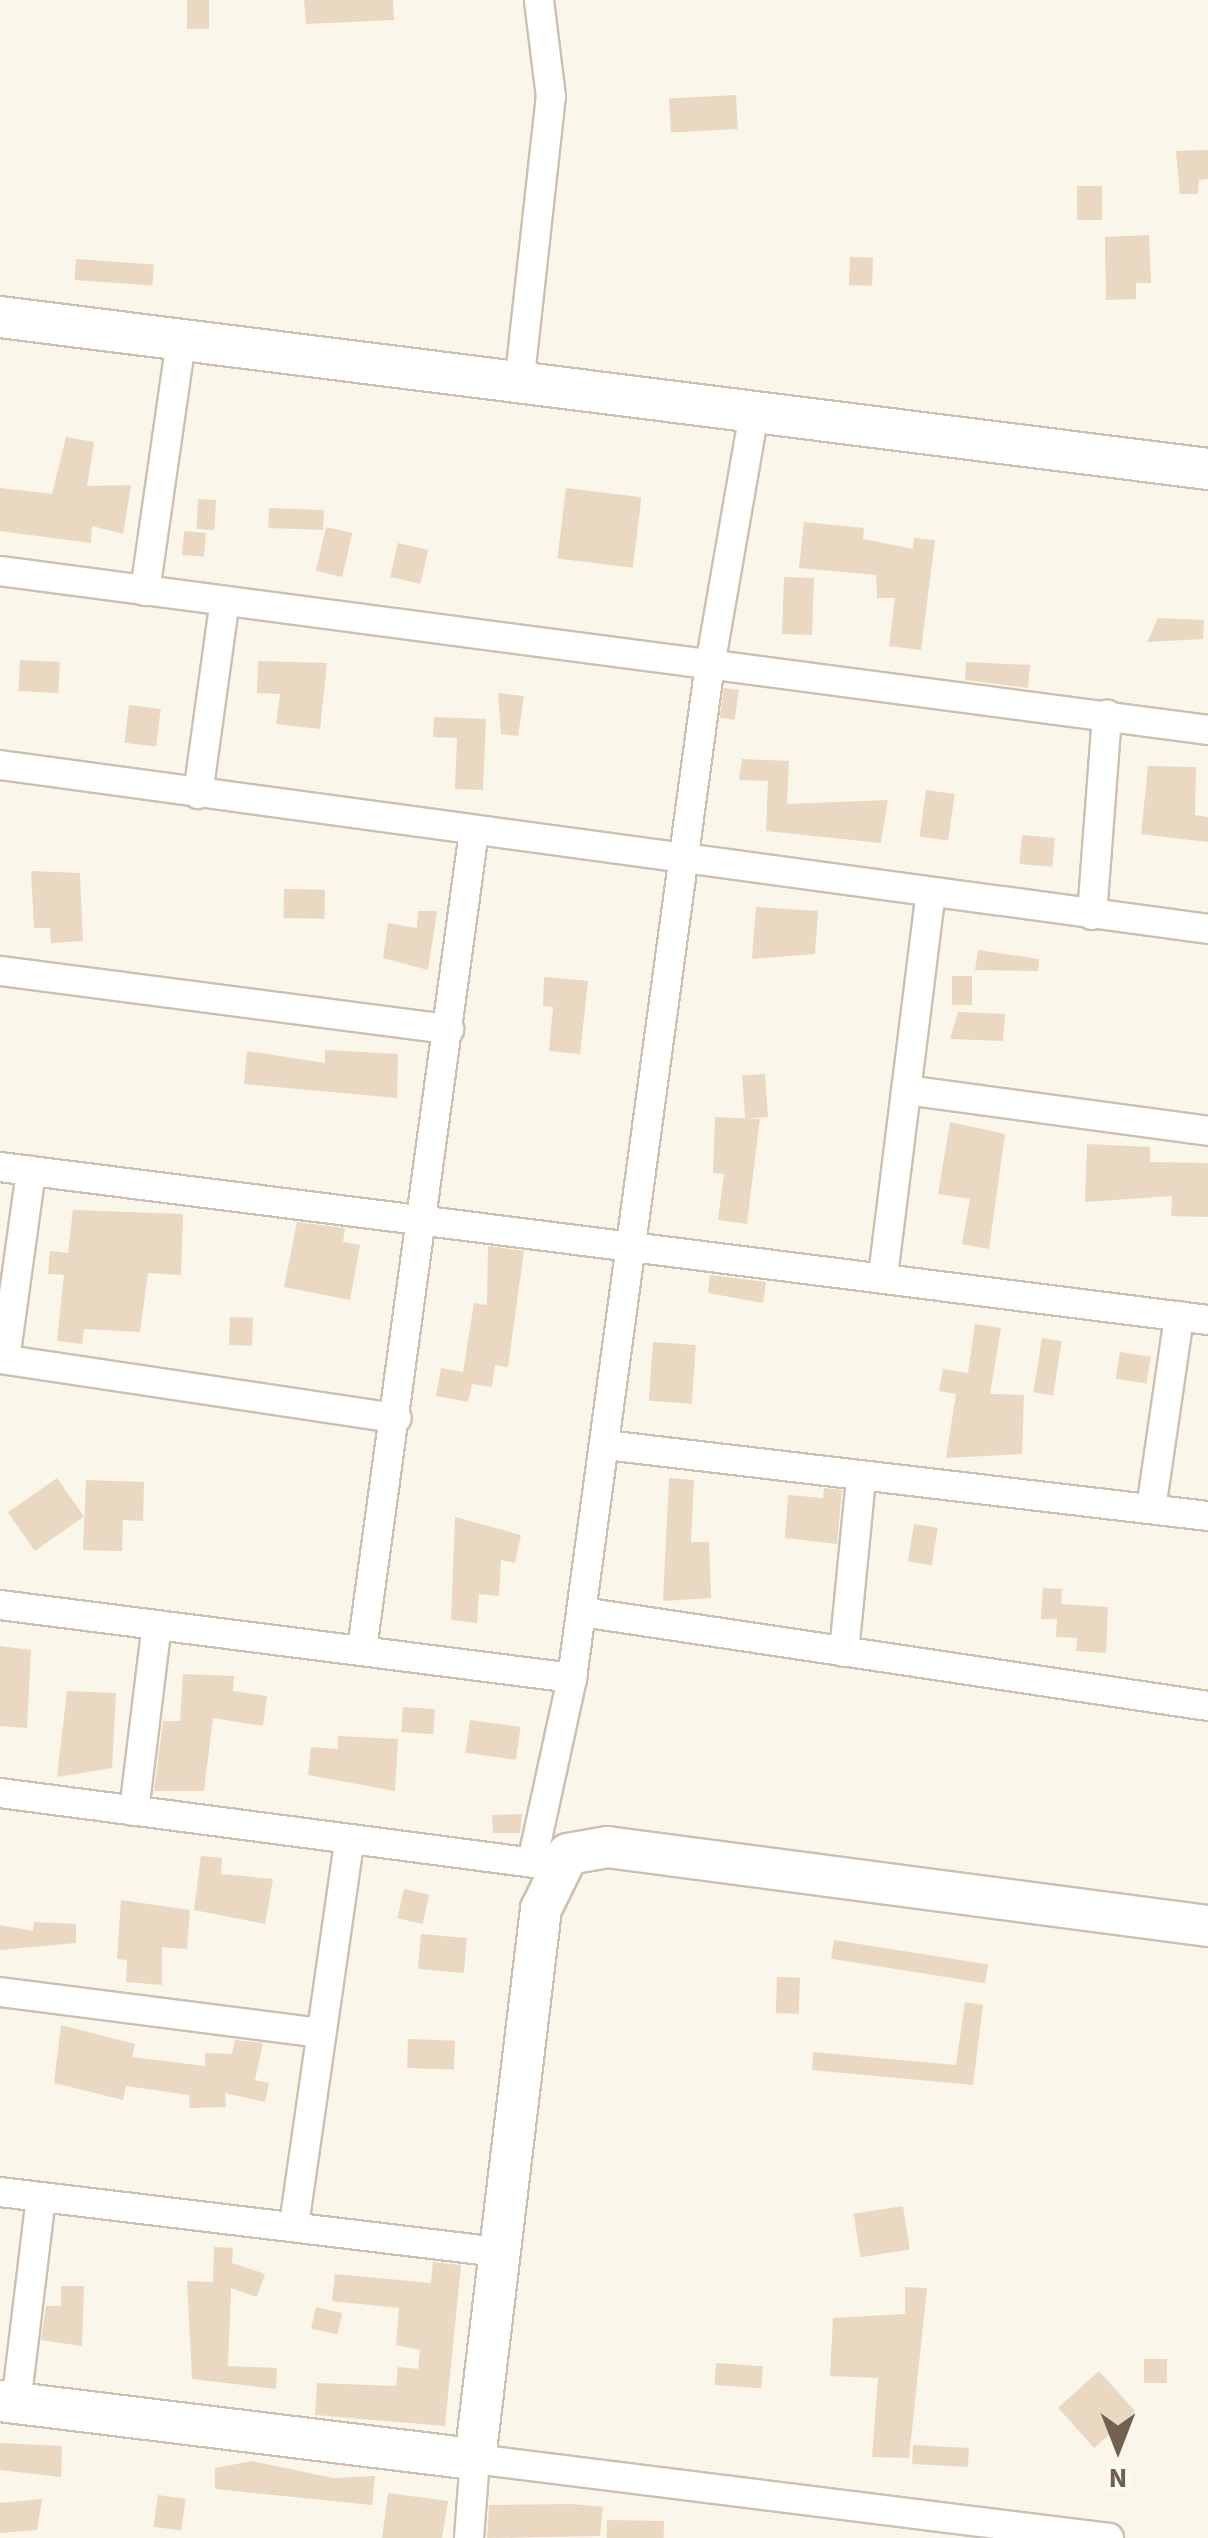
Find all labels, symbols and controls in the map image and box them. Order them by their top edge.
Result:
north arrow [1068,2398,1168,2498]
text: N [1109,2458,1127,2498]

